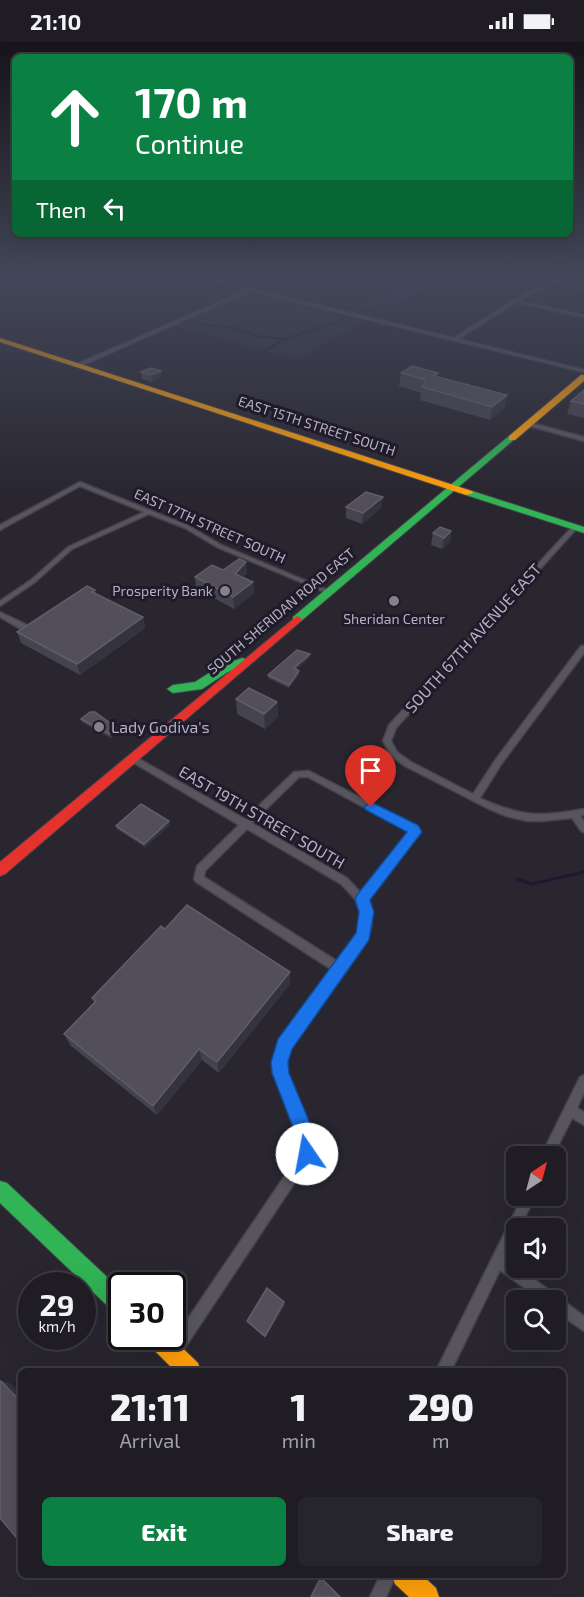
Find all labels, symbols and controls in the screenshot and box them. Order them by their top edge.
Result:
text: 21:10 [30,8,81,34]
text: 170 m [135,76,248,126]
icon: ahead [36,78,114,156]
text: Continue [135,127,244,159]
icon: left [98,192,131,225]
text: Then [36,196,86,222]
street label: EAST 15TH STREET SOUTH [236,392,398,459]
street label: EAST 17TH STREET SOUTH [132,484,289,567]
street label: SOUTH SHERIDAN ROAD EAST [204,544,358,677]
street label: SOUTH 67TH AVENUE EAST [401,559,545,716]
place label: Prosperity Bank [112,582,213,599]
marker: Prosperity Bank [218,584,232,598]
marker: Sheridan Center [387,594,401,608]
place label: Sheridan Center [343,610,445,627]
place label: Lady Godiva's [111,717,210,736]
marker: Lady Godiva's [92,720,106,734]
pin [345,745,396,807]
icon: arrive [354,754,387,787]
street label: EAST 19TH STREET SOUTH [176,761,349,872]
position arrow [275,1122,339,1186]
north arrow [506,1146,566,1206]
map controls [506,1146,566,1350]
button: sound [506,1218,566,1278]
speed limit sign: 30 [108,1272,186,1350]
text: 29 [39,1286,75,1322]
button: search [506,1290,566,1350]
text: km/h [38,1317,76,1335]
text: 21:11 [110,1385,190,1428]
text: 1 [291,1385,307,1428]
text: 290 [408,1385,474,1428]
text: Arrival [119,1428,180,1452]
text: min [282,1428,316,1452]
text: m [432,1428,450,1452]
button: Exit [42,1497,286,1566]
button: Share [298,1497,542,1566]

